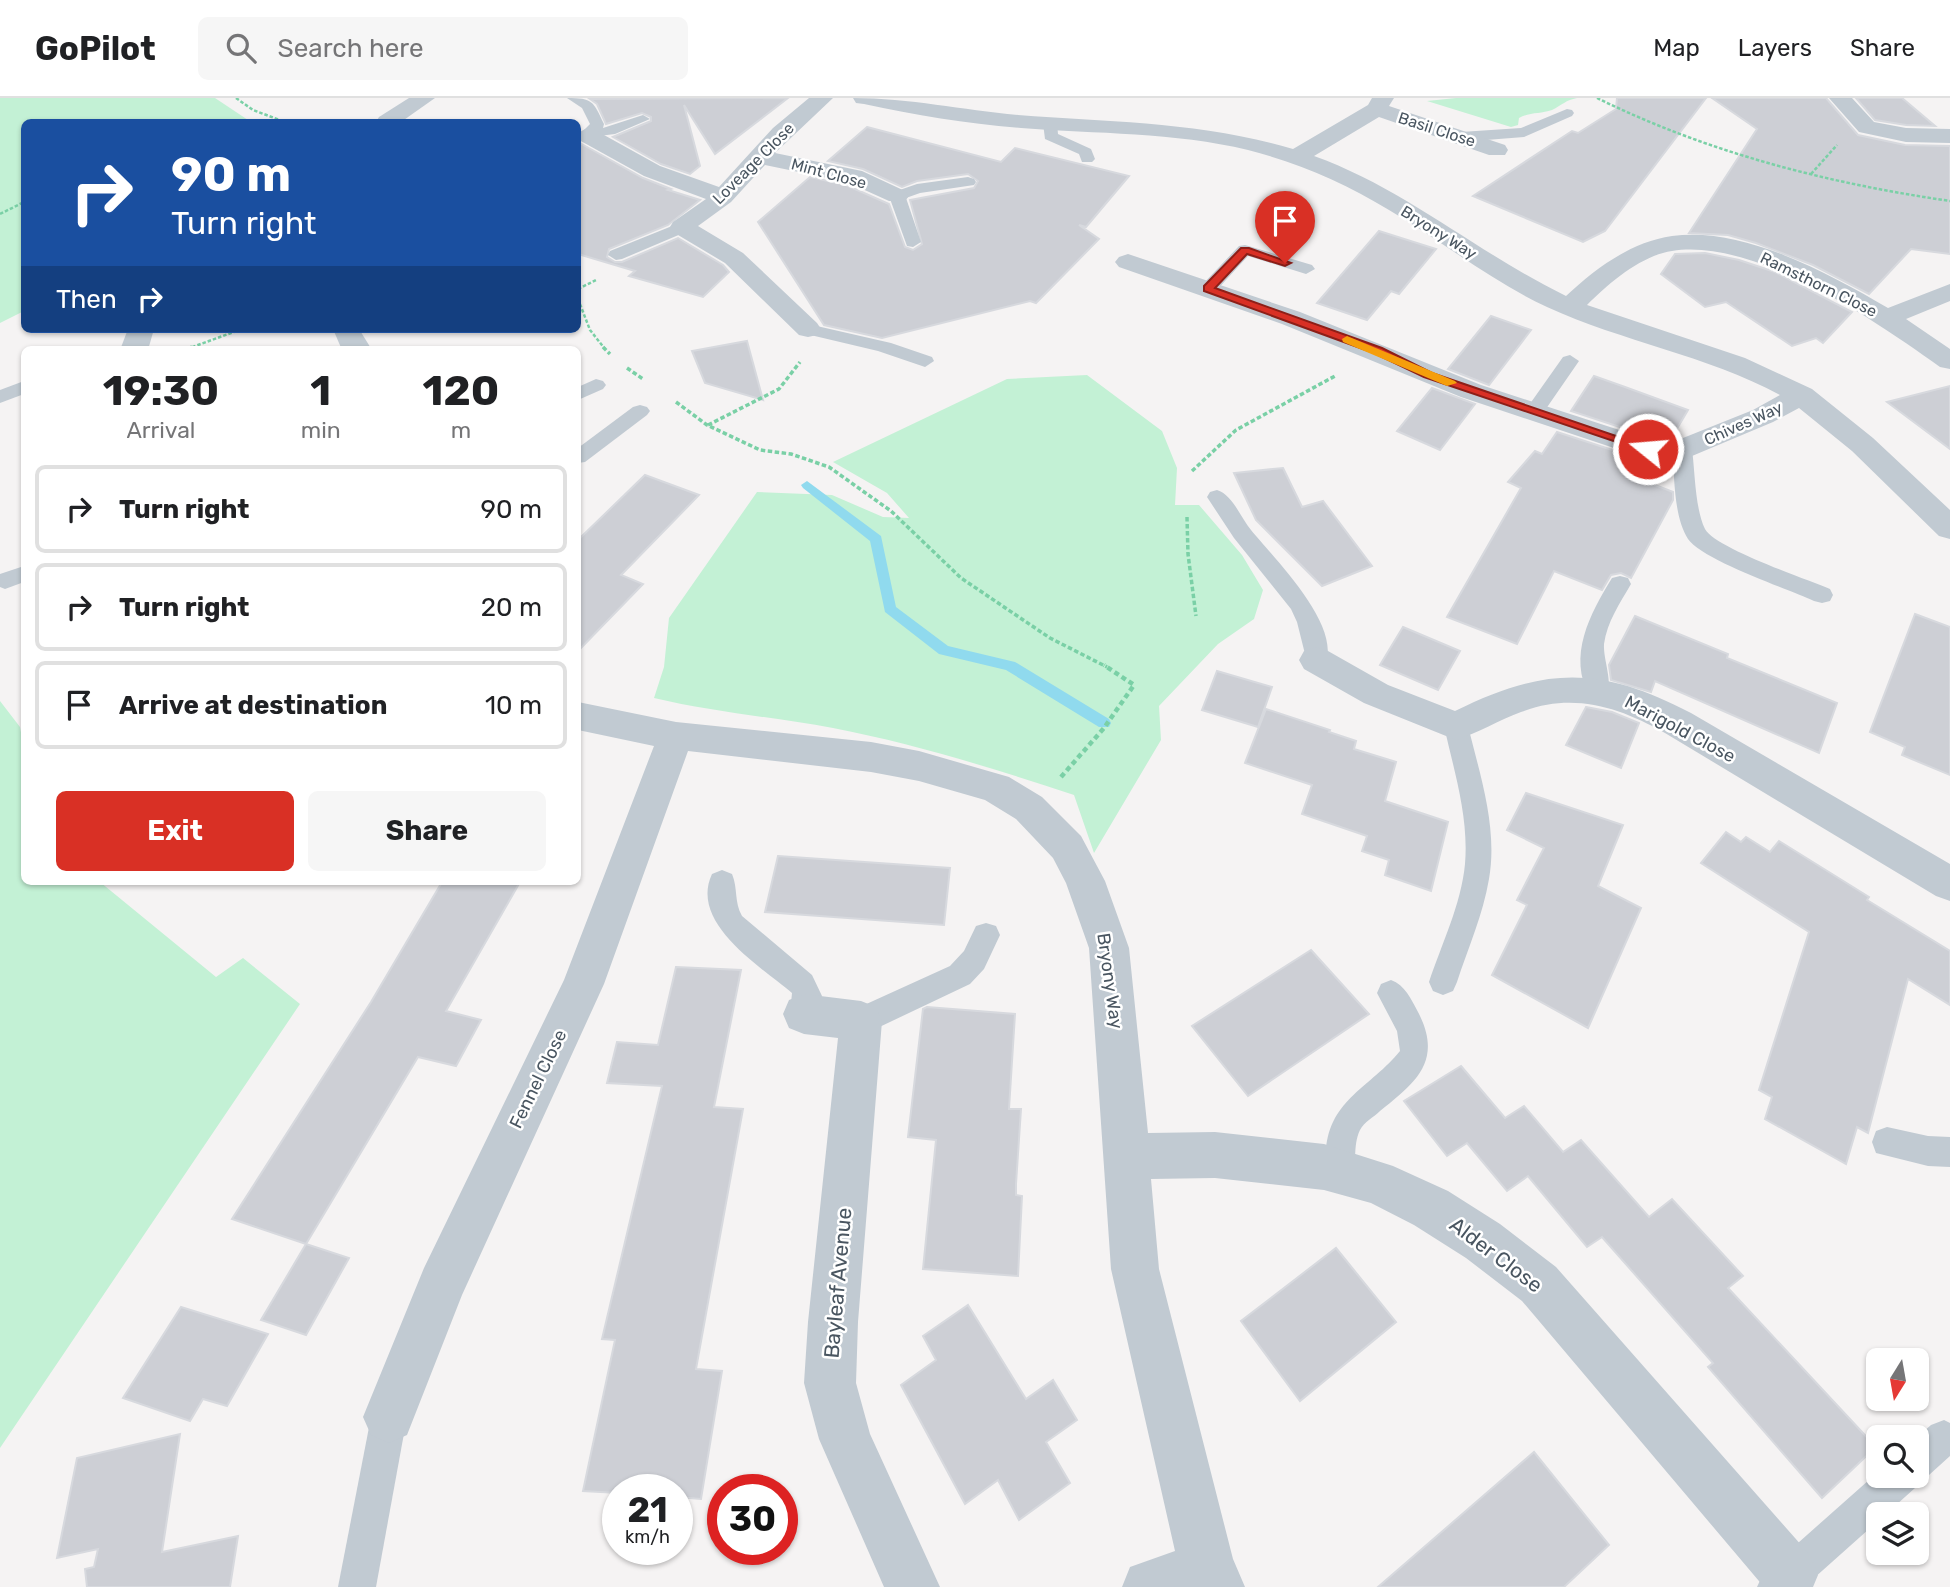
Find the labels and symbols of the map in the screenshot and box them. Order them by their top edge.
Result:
street label: Basil Close [1396,108,1478,151]
street label: Loveage Close [709,119,798,208]
street label: Mint Close [789,154,869,193]
pin [1255,191,1315,263]
street label: Bryony Way [1397,202,1480,263]
street label: Ramsthorn Close [1757,248,1880,321]
street label: Chives Way [1701,398,1785,449]
position arrow [1611,412,1685,486]
street label: Marigold Close [1621,691,1739,767]
street label: Bryony Way [1092,932,1128,1030]
street label: Fennel Close [505,1026,571,1132]
street label: Bayleaf Avenue [818,1207,857,1359]
street label: Alder Close [1445,1212,1548,1298]
north arrow [1866,1348,1928,1410]
speed limit sign: 30 [707,1474,798,1565]

